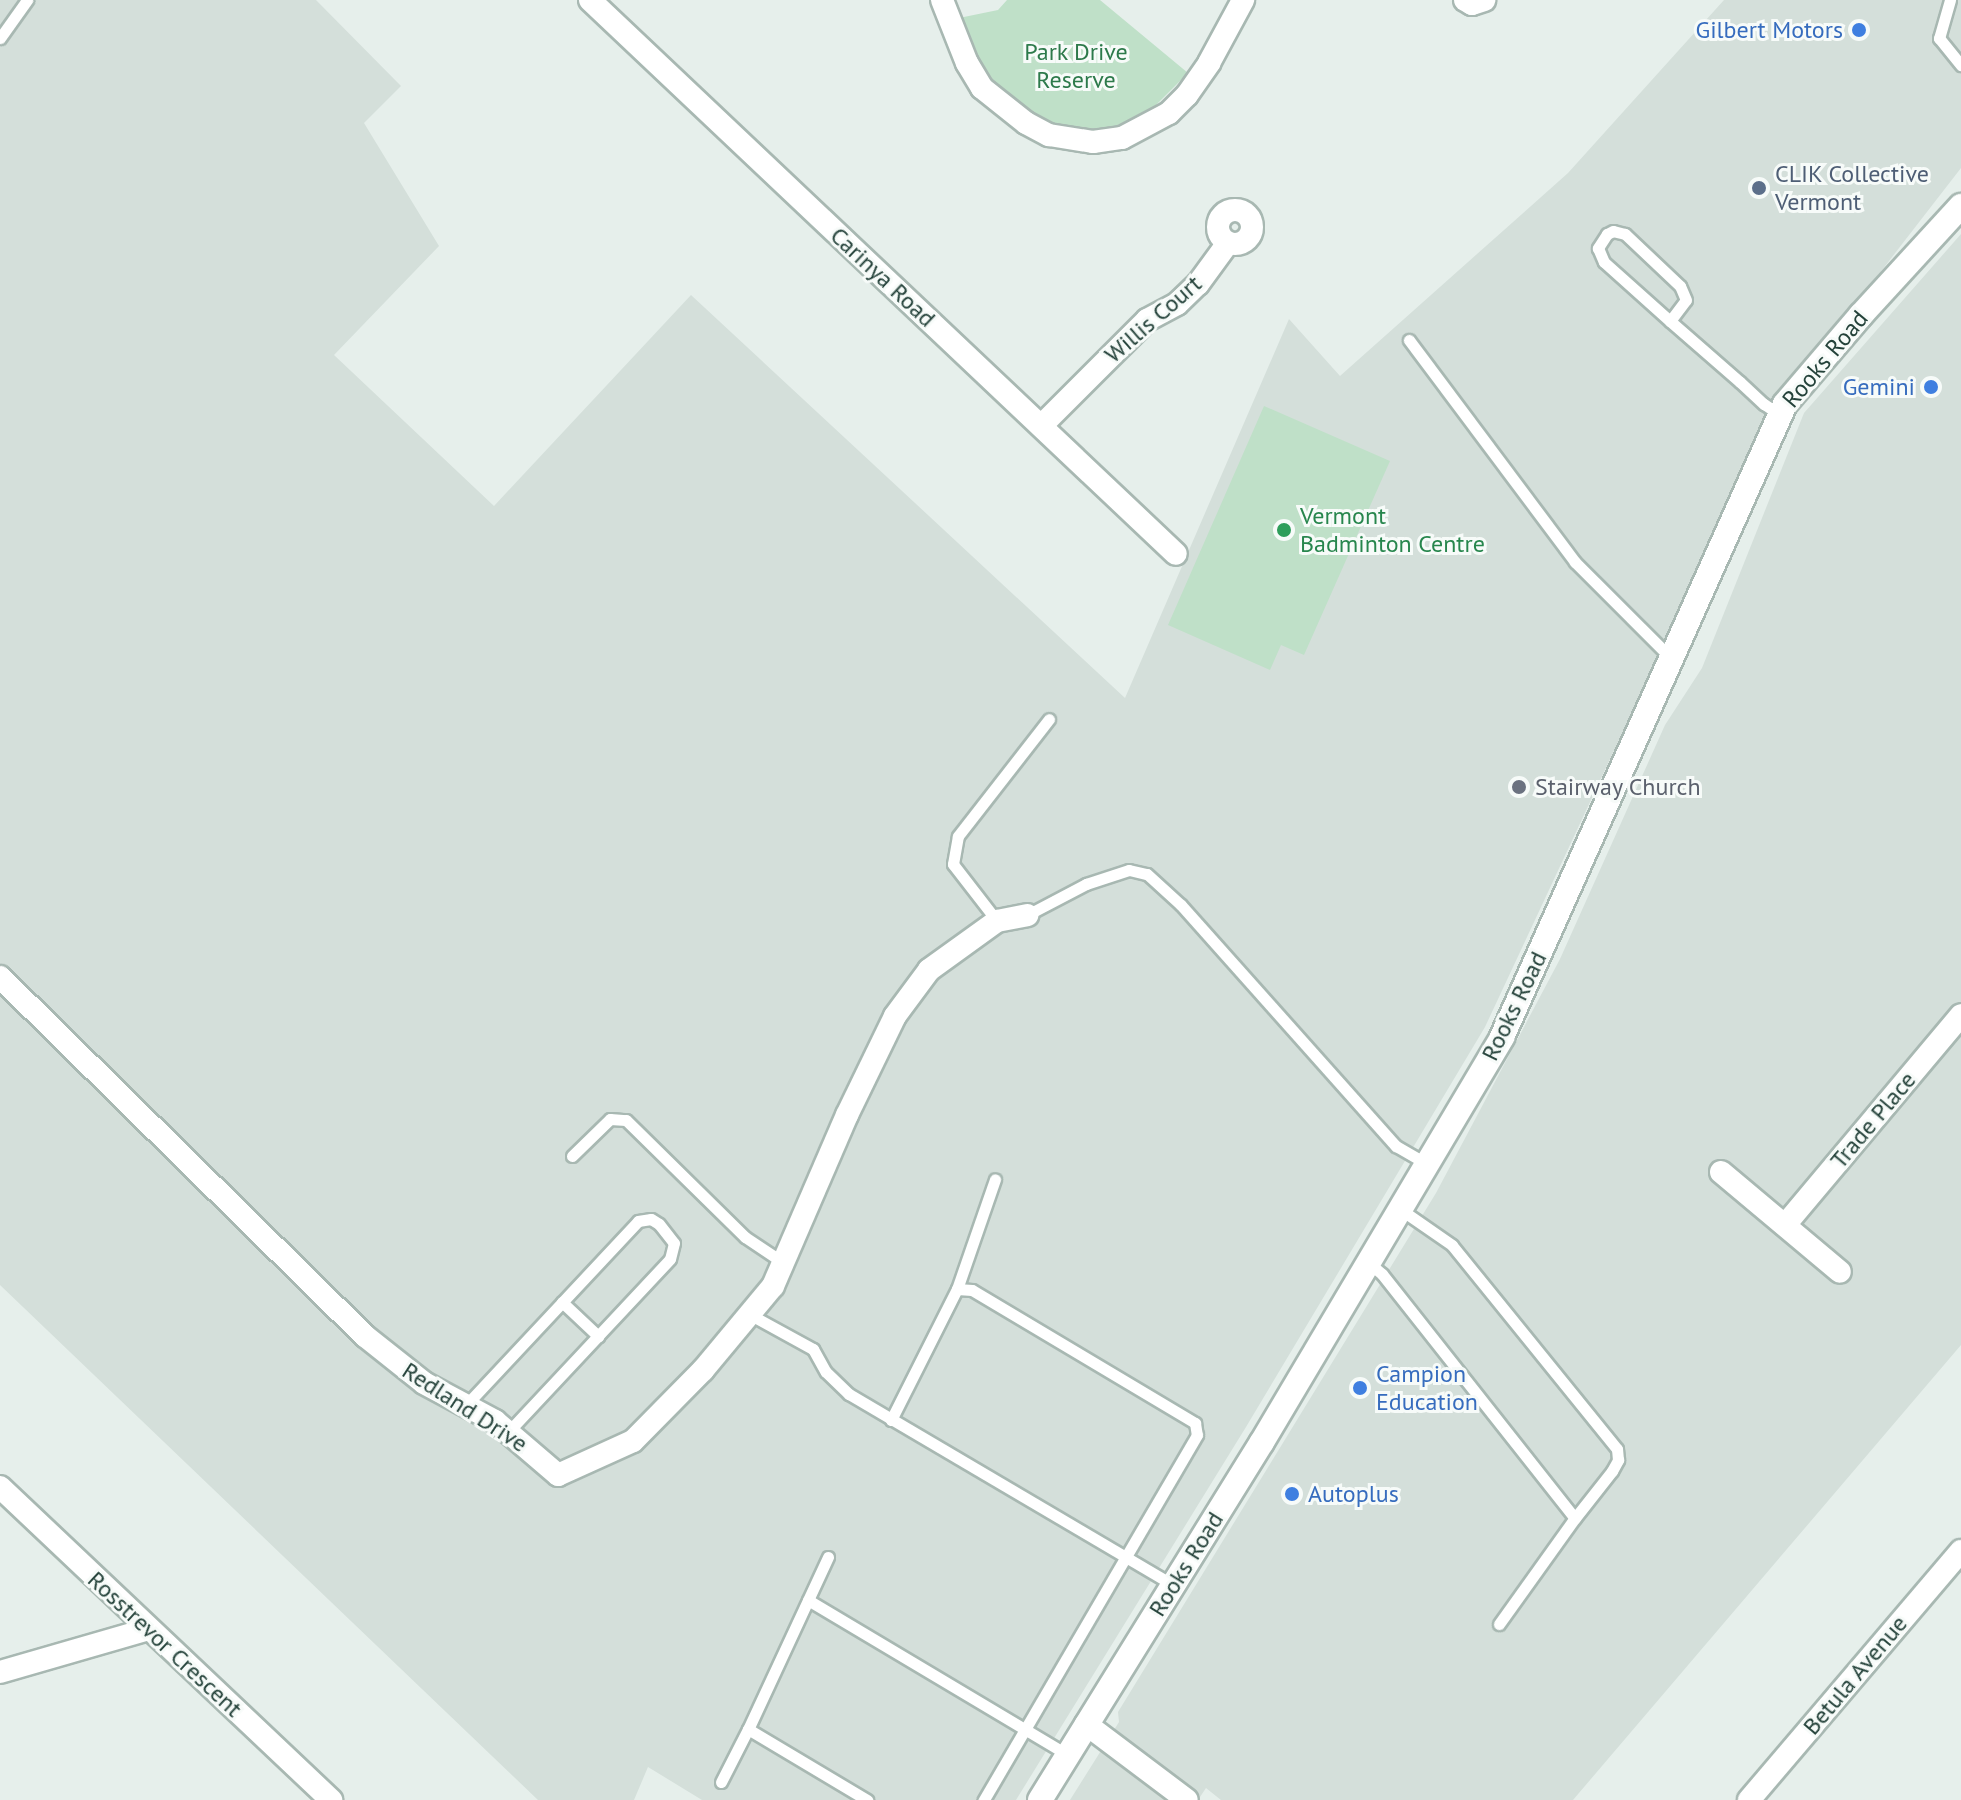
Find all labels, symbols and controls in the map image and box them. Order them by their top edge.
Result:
place label: Gilbert Motors [1695,16,1843,44]
marker: Gilbert Motors [1850,21,1868,39]
park label: Park Drive Reserve [1024,38,1128,94]
place label: CLIK Collective Vermont [1775,160,1930,216]
marker: CLIK Collective Vermont [1750,179,1768,197]
street label: Carinya Road [824,221,942,333]
street label: Willis Court [1099,269,1207,369]
street label: Rooks Road [1776,305,1874,413]
place label: Gemini [1843,373,1915,401]
marker: Gemini [1922,378,1940,396]
place label: Vermont Badminton Centre [1300,502,1485,558]
marker: Vermont Badminton Centre [1275,521,1293,539]
place label: Stairway Church [1535,773,1701,801]
marker: Stairway Church [1510,778,1528,796]
street label: Rooks Road [1475,947,1553,1065]
street label: Trade Place [1824,1066,1922,1174]
street label: Redland Drive [397,1356,533,1458]
place label: Campion Education [1376,1360,1478,1416]
marker: Campion Education [1351,1379,1369,1397]
place label: Autoplus [1308,1480,1399,1508]
marker: Autoplus [1283,1485,1301,1503]
street label: Rooks Road [1143,1506,1229,1622]
street label: Rosstrevor Crescent [82,1565,248,1723]
street label: Betula Avenue [1797,1609,1913,1741]

